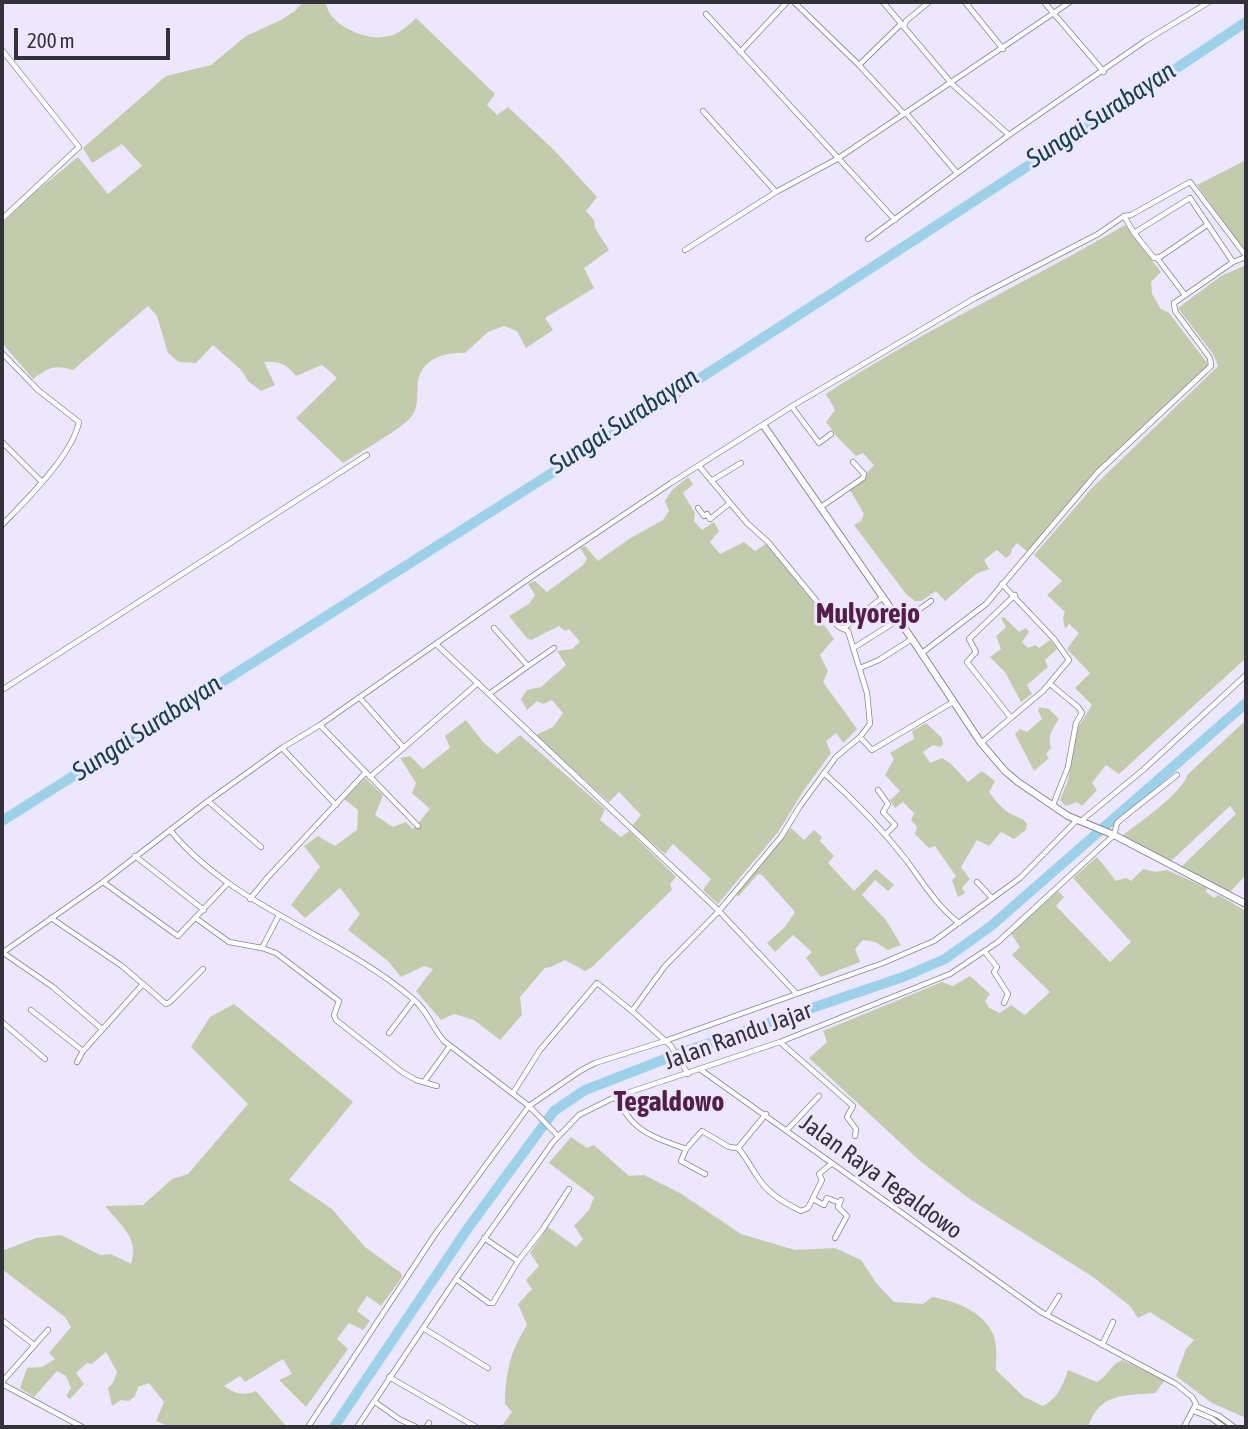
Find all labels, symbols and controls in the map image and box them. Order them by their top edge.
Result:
scale bar [18,14,173,58]
text: 200 m [27,28,75,52]
water label: Sungai Surabayan [1021,55,1181,175]
water label: Sungai Surabayan [544,361,704,481]
district label: Mulyorejo [816,597,920,631]
water label: Sungai Surabayan [67,668,227,788]
street label: Jalan Randu Jajar [660,996,816,1076]
district label: Tegaldowo [614,1085,724,1119]
street label: Jalan Raya Tegaldowo [794,1108,968,1246]

